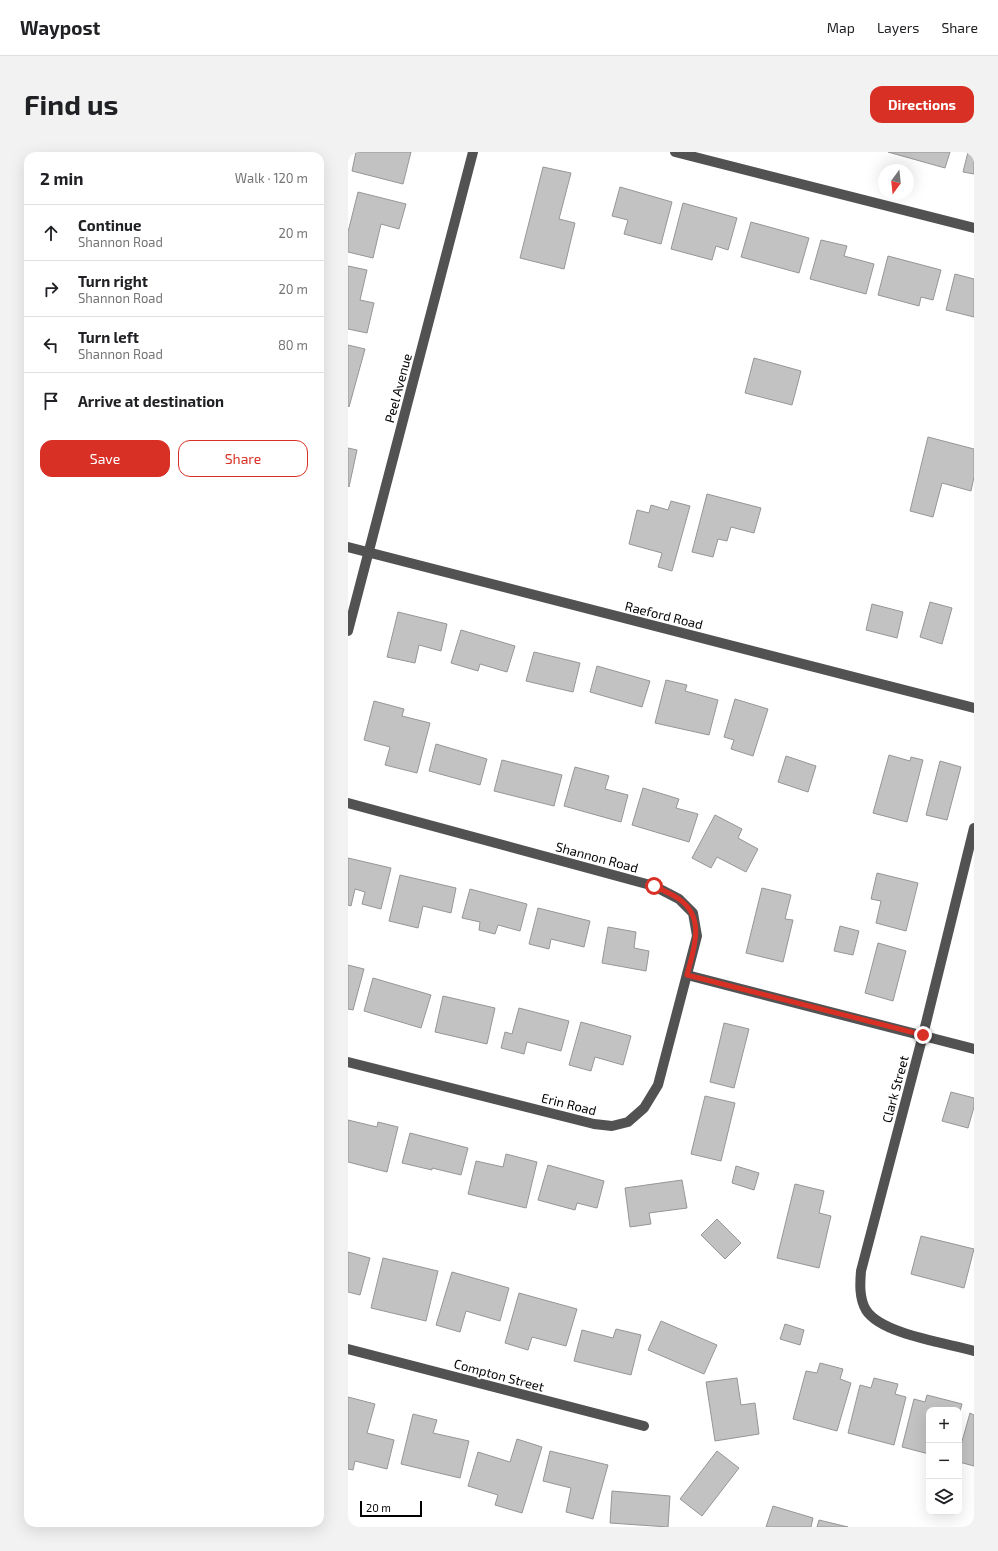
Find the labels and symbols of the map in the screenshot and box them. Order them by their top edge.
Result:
north arrow [878,164,914,200]
street label: Peel Avenue [381,352,415,424]
street label: Raeford Road [623,598,705,632]
street label: Shannon Road [554,838,640,876]
route start [645,877,663,895]
route end [914,1026,932,1044]
street label: Clark Street [878,1053,912,1124]
street label: Erin Road [540,1089,598,1119]
street label: Compton Street [452,1355,546,1395]
scale bar [360,1499,422,1518]

